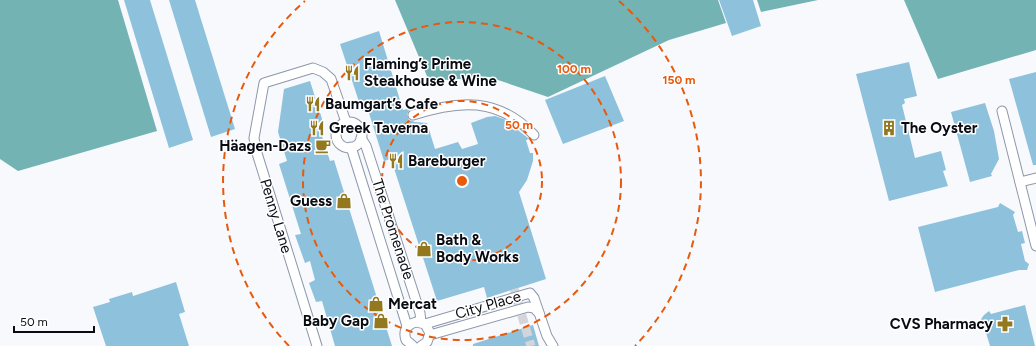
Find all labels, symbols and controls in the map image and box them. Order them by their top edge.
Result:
place label: Flaming’s Prime Steakhouse & Wine [364,55,498,90]
text: 100 m [557,62,591,76]
restaurant icon: Flaming’s Prime Steakhouse & Wine [343,64,361,82]
text: 150 m [662,73,696,87]
restaurant icon: Baumgart’s Cafe [304,95,322,113]
place label: Baumgart’s Cafe [325,95,439,113]
text: 50 m [505,118,533,132]
restaurant icon: Greek Taverna [308,119,326,137]
place label: Greek Taverna [329,119,428,137]
building icon: The Oyster [880,119,898,137]
place label: The Oyster [901,119,978,137]
place label: Häagen-Dazs [219,137,311,155]
cafe icon: Häagen-Dazs [314,137,332,155]
restaurant icon: Bareburger [387,152,405,170]
place label: Bareburger [408,152,486,170]
centre of rings [455,174,469,188]
street label: The Promenade [368,176,418,282]
street label: Penny Lane [256,177,296,255]
place label: Guess [290,192,332,210]
shop icon: Guess [335,192,353,210]
place label: Bath & Body Works [436,231,519,266]
shop icon: Bath & Body Works [415,240,433,258]
street label: City Place [453,287,523,323]
shop icon: Mercat [367,295,385,313]
place label: Mercat [388,295,437,313]
scale bar [14,308,94,334]
place label: Baby Gap [303,312,369,330]
shop icon: Baby Gap [372,312,390,330]
text: 50 m [20,315,48,329]
place label: CVS Pharmacy [890,315,993,333]
pharmacy icon: CVS Pharmacy [996,315,1014,333]

